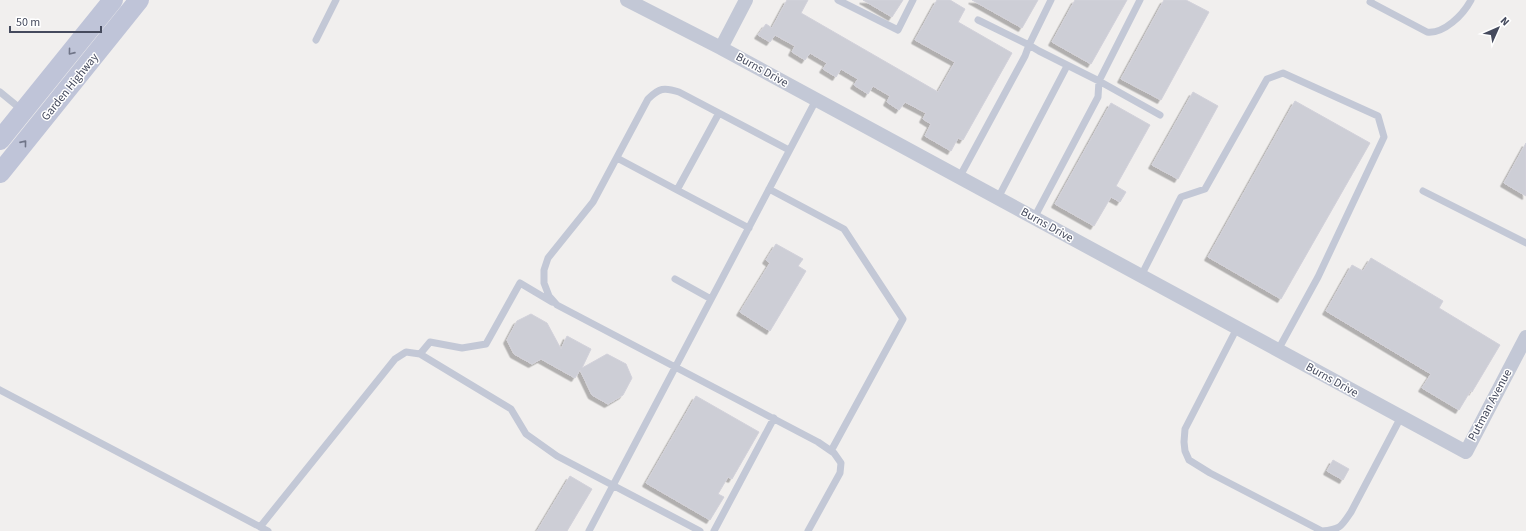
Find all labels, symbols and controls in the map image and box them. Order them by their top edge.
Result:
scale bar [10,8,101,34]
north arrow [1478,8,1518,48]
text: N [1497,13,1513,29]
text: 50 m [16,14,40,31]
one-way arrow [69,48,76,55]
street label: Garden Highway [37,49,103,124]
street label: Burns Drive [733,49,791,91]
one-way arrow [20,140,27,148]
street label: Burns Drive [1018,204,1076,246]
street label: Burns Drive [1303,359,1361,401]
street label: Putman Avenue [1464,366,1516,444]

